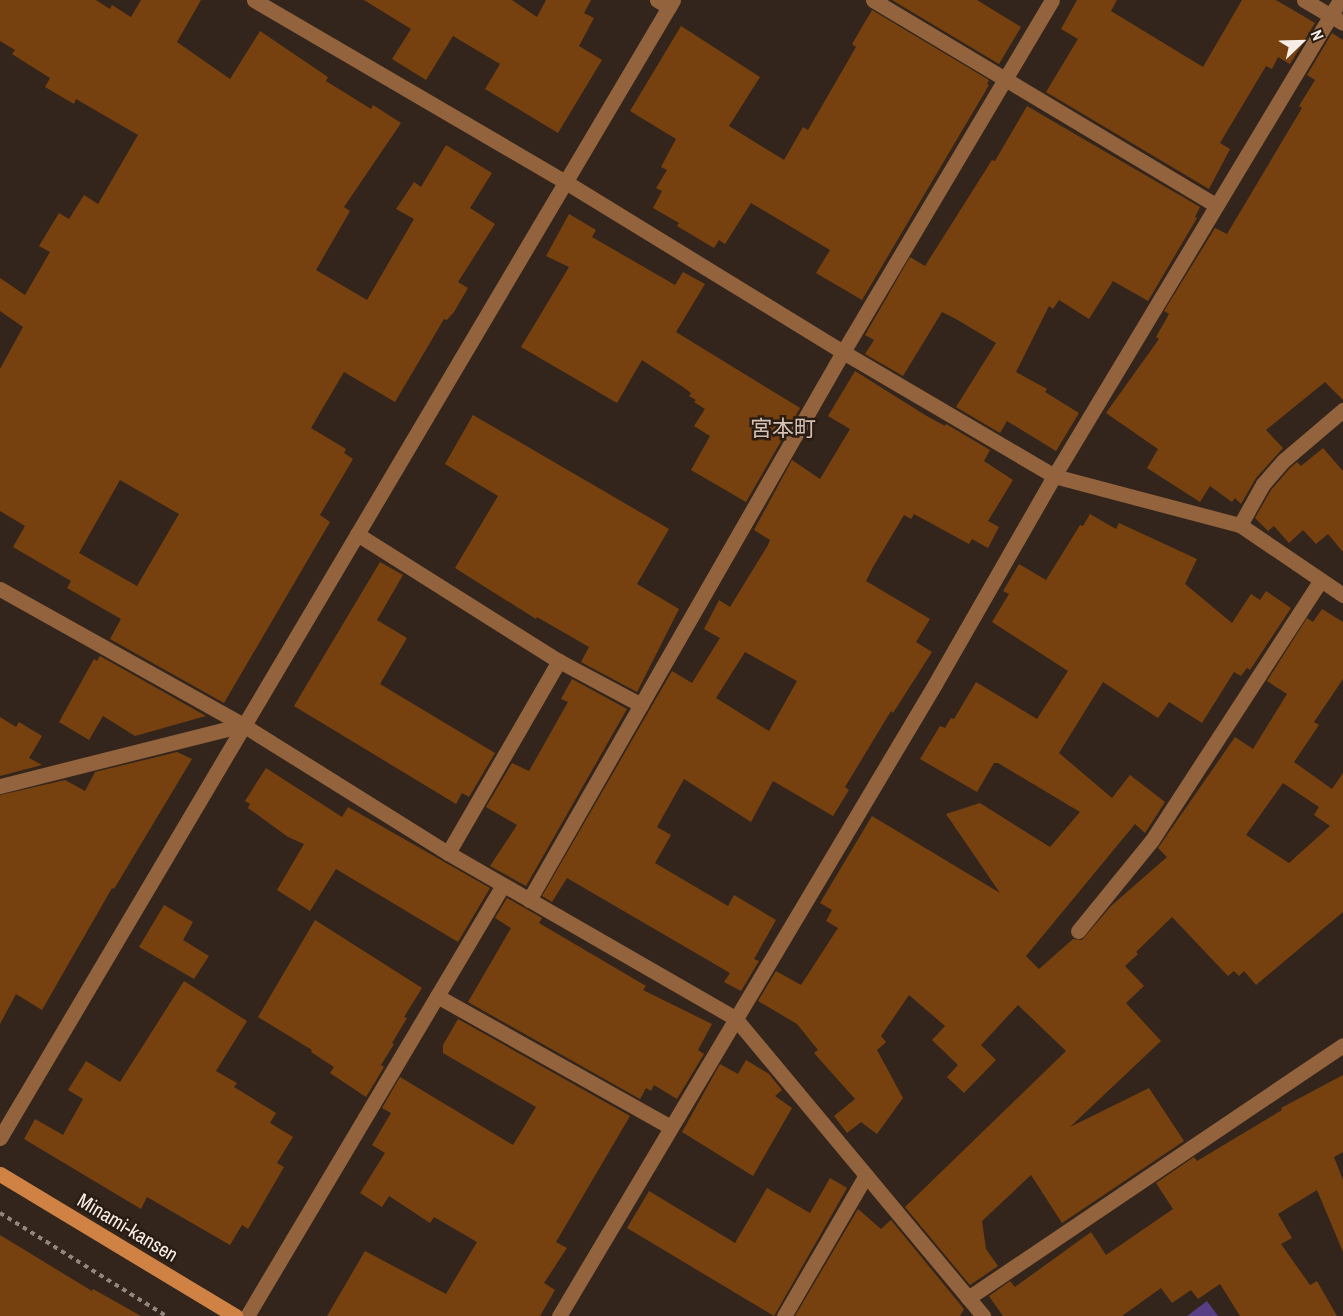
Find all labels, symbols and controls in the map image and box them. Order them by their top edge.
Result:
north arrow [1271,12,1331,72]
text: N [1306,26,1330,44]
district label: 宮本町 [750,416,816,442]
street label: Minami-kansen [73,1188,183,1266]

